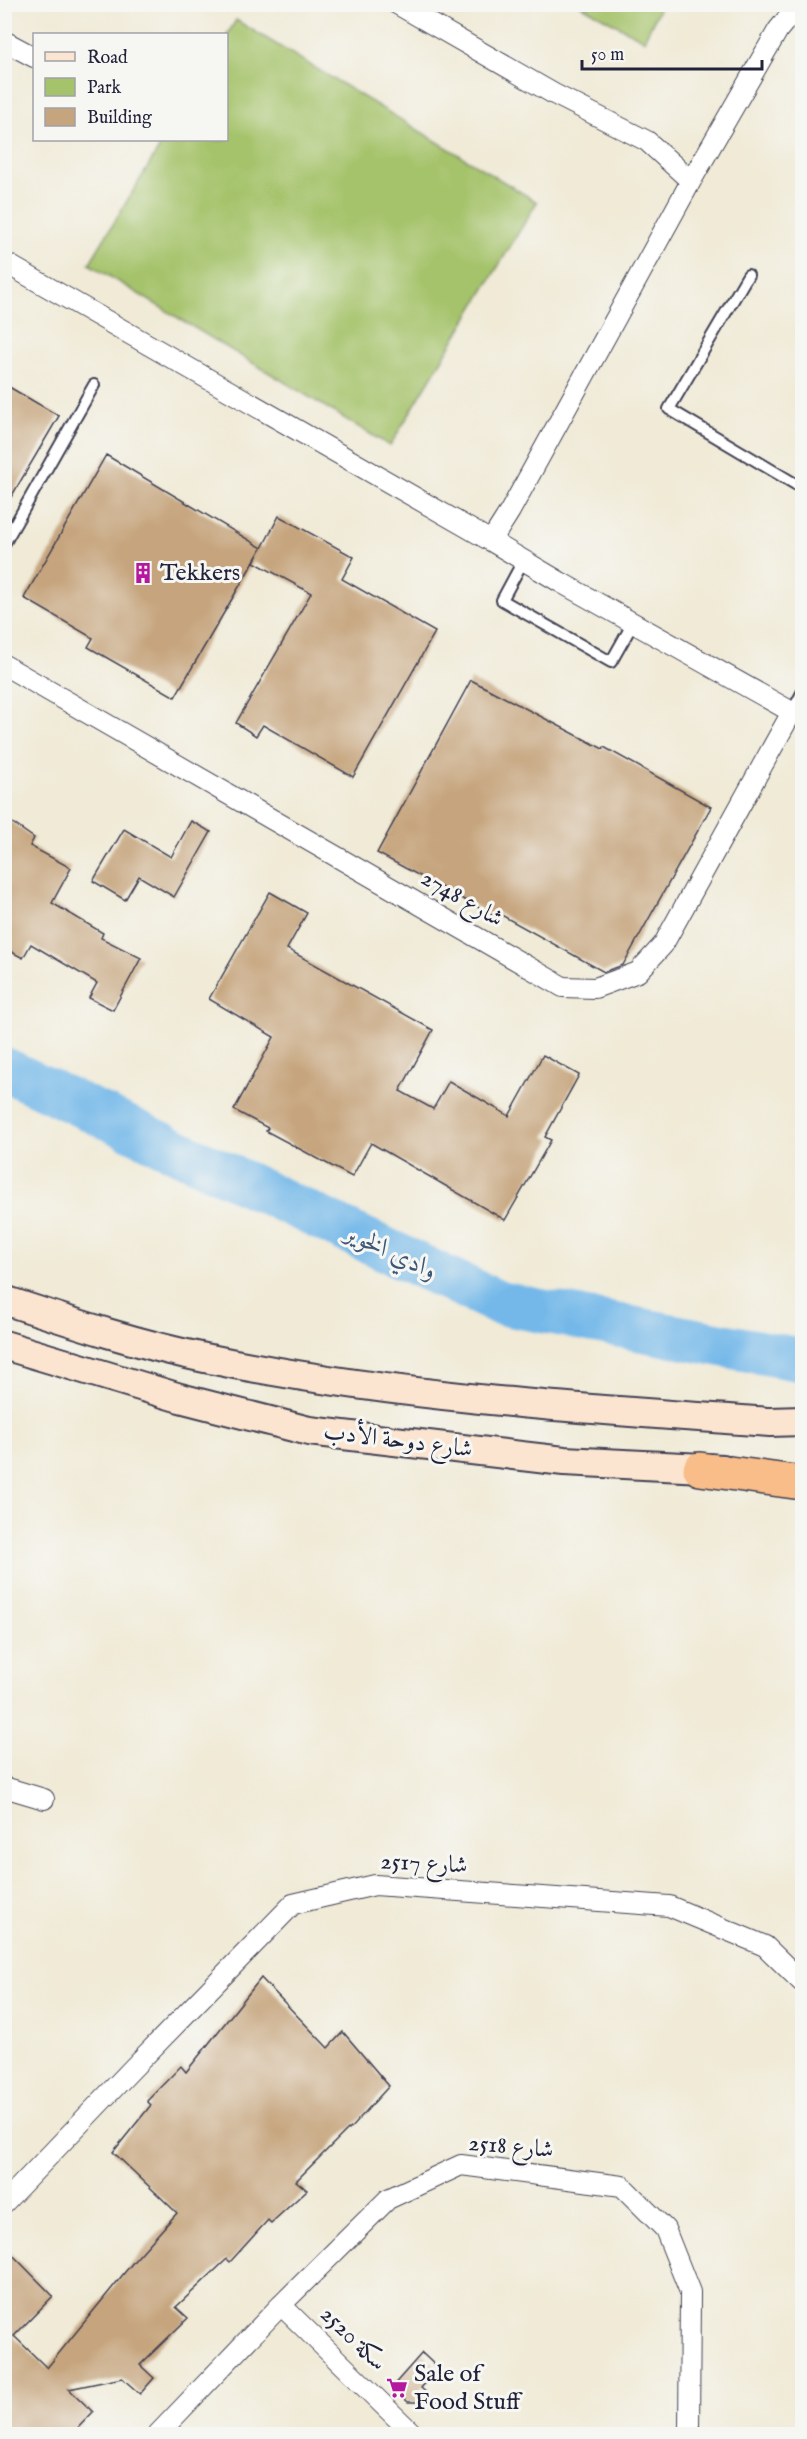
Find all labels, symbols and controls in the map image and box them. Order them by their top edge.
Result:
legend [33,33,228,141]
scale bar [582,33,762,71]
text: 50 m [591,44,624,67]
text: Road [87,47,128,70]
text: Park [87,77,122,100]
text: Building [87,107,152,130]
place label: Tekkers [160,558,240,589]
building icon: Tekkers [131,561,155,585]
street label: شارع 2748 [414,863,509,938]
water label: وادي الخوير [336,1215,443,1291]
street label: شارع دوحة الأدب [321,1415,474,1468]
street label: 2517 شارع [380,1846,468,1885]
street label: 2518 شارع [467,2128,555,2169]
street label: سكة 2520 [313,2300,393,2378]
place label: Sale of Food Stuff [414,2359,523,2418]
supermarket icon: Sale of Food Stuff [385,2376,409,2400]

